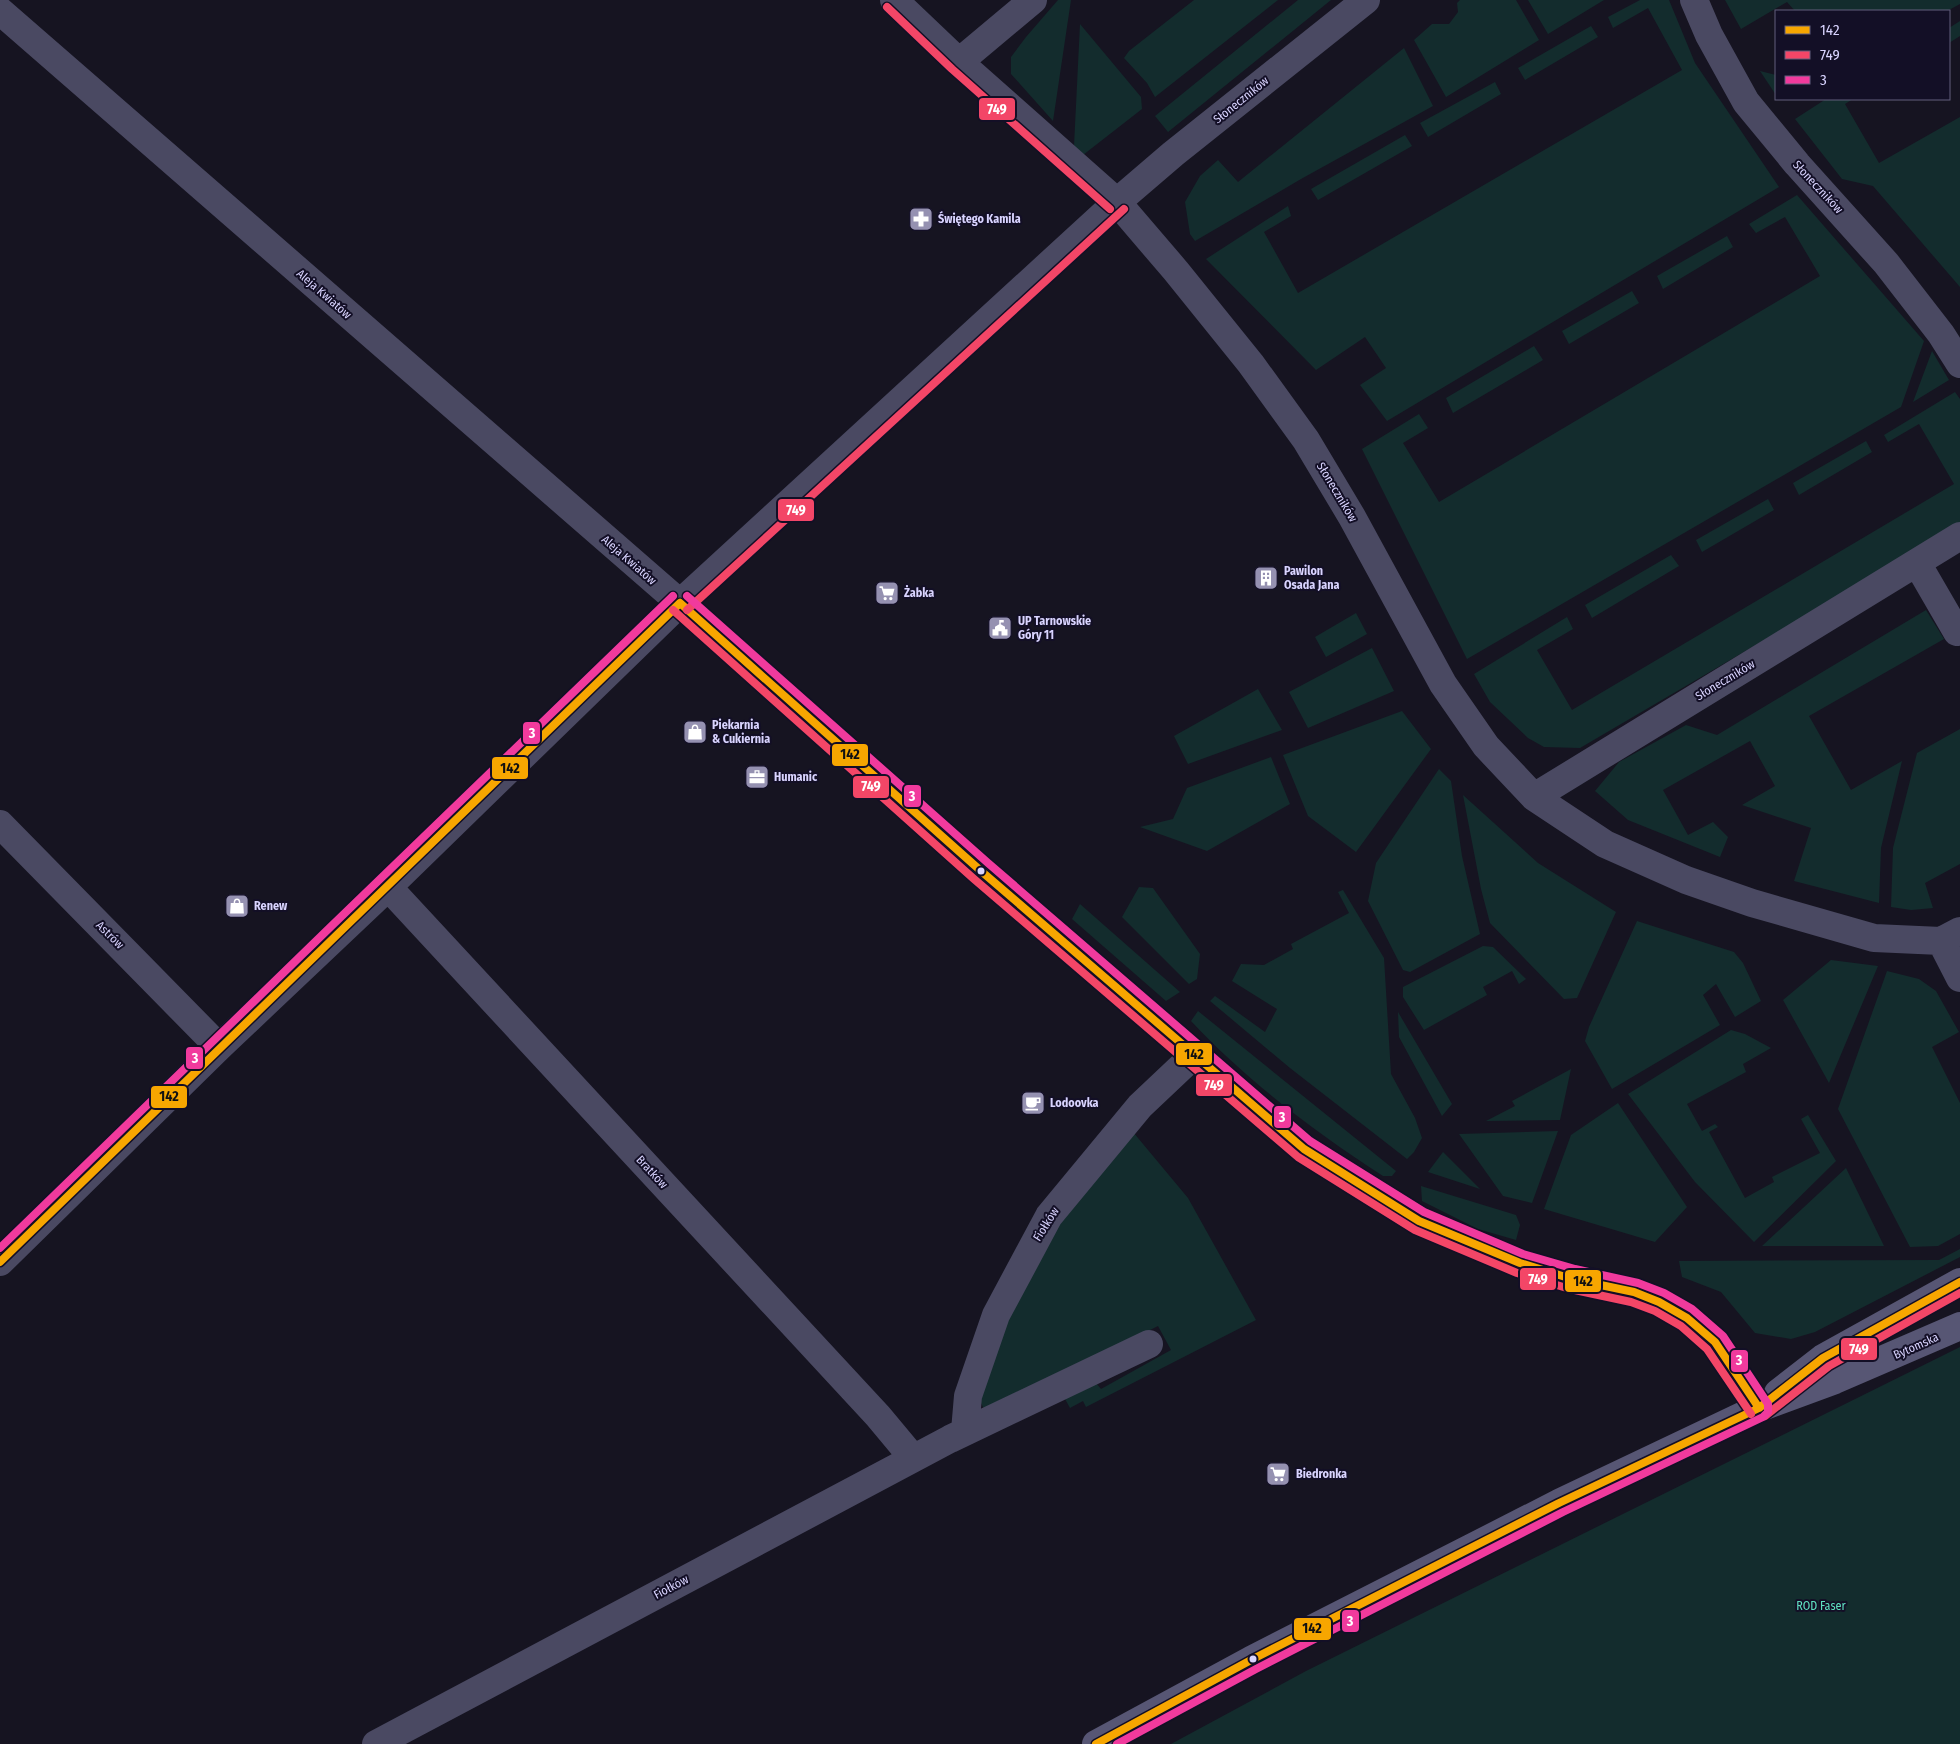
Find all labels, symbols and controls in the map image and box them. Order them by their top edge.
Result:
legend [1775,10,1950,100]
text: 142 [1820,21,1840,39]
text: 749 [1820,46,1840,64]
text: 3 [1820,71,1827,89]
street label: Słoneczników [1211,73,1271,126]
line badge: 749 [978,97,1016,121]
text: 749 [987,101,1007,118]
street label: Słoneczników [1790,158,1846,216]
pharmacy icon: Świętego Kamila [908,206,934,232]
place label: Świętego Kamila [938,210,1021,226]
street label: Aleja Kwiatów [294,266,354,322]
street label: Słoneczników [1314,460,1360,524]
line badge: 749 [777,498,815,522]
text: 749 [786,502,806,519]
street label: Aleja Kwiatów [599,532,659,588]
place label: Pawilon Osada Jana [1284,564,1339,592]
building icon: Pawilon Osada Jana [1253,565,1279,591]
supermarket icon: Żabka [874,580,900,606]
place label: Żabka [904,585,934,600]
place label: UP Tarnowskie Góry 11 [1018,614,1091,642]
public building icon: UP Tarnowskie Góry 11 [987,615,1013,641]
street label: Słoneczników [1693,657,1757,703]
place label: Piekarnia & Cukiernia [712,718,770,746]
shop icon: Piekarnia & Cukiernia [682,719,708,745]
line badge: 3 [522,721,541,745]
text: 3 [528,725,536,742]
line badge: 142 [831,743,869,767]
text: 142 [840,746,860,763]
line badge: 142 [491,756,529,780]
text: 142 [500,760,520,777]
office icon: Humanic [744,764,770,790]
place label: Humanic [774,770,818,784]
line badge: 749 [852,775,890,799]
text: 749 [861,778,881,795]
line badge: 3 [903,784,922,808]
text: 3 [908,788,916,805]
unlabelled marker [976,866,986,876]
shop icon: Renew [224,893,250,919]
place label: Renew [254,899,288,913]
street label: Astrów [93,918,127,952]
line badge: 142 [1175,1042,1213,1066]
line badge: 3 [185,1046,204,1070]
text: 142 [1184,1046,1204,1063]
text: 3 [191,1050,199,1067]
line badge: 749 [1195,1073,1233,1097]
text: 749 [1204,1077,1224,1094]
line badge: 142 [150,1085,188,1109]
text: 142 [159,1088,179,1105]
cafe icon: Lodoovka [1020,1090,1046,1116]
place label: Lodoovka [1050,1096,1099,1110]
line badge: 3 [1273,1105,1292,1129]
text: 3 [1278,1109,1286,1126]
street label: Bratków [633,1153,671,1191]
street label: Fiołków [1030,1204,1062,1244]
line badge: 749 [1519,1267,1557,1291]
line badge: 142 [1564,1269,1602,1293]
text: 749 [1528,1271,1548,1288]
text: 142 [1573,1273,1593,1290]
street label: Bytomska [1891,1330,1941,1362]
line badge: 749 [1840,1337,1878,1361]
text: 749 [1849,1341,1869,1358]
line badge: 3 [1730,1349,1749,1373]
text: 3 [1735,1352,1743,1369]
supermarket icon: Biedronka [1265,1461,1291,1487]
place label: Biedronka [1296,1467,1347,1481]
street label: Fiołków [651,1572,691,1602]
park label: ROD Faser [1796,1599,1846,1613]
line badge: 3 [1341,1609,1360,1633]
text: 3 [1346,1613,1354,1630]
line badge: 142 [1293,1617,1332,1641]
text: 142 [1302,1620,1322,1637]
unlabelled marker [1248,1654,1258,1664]

